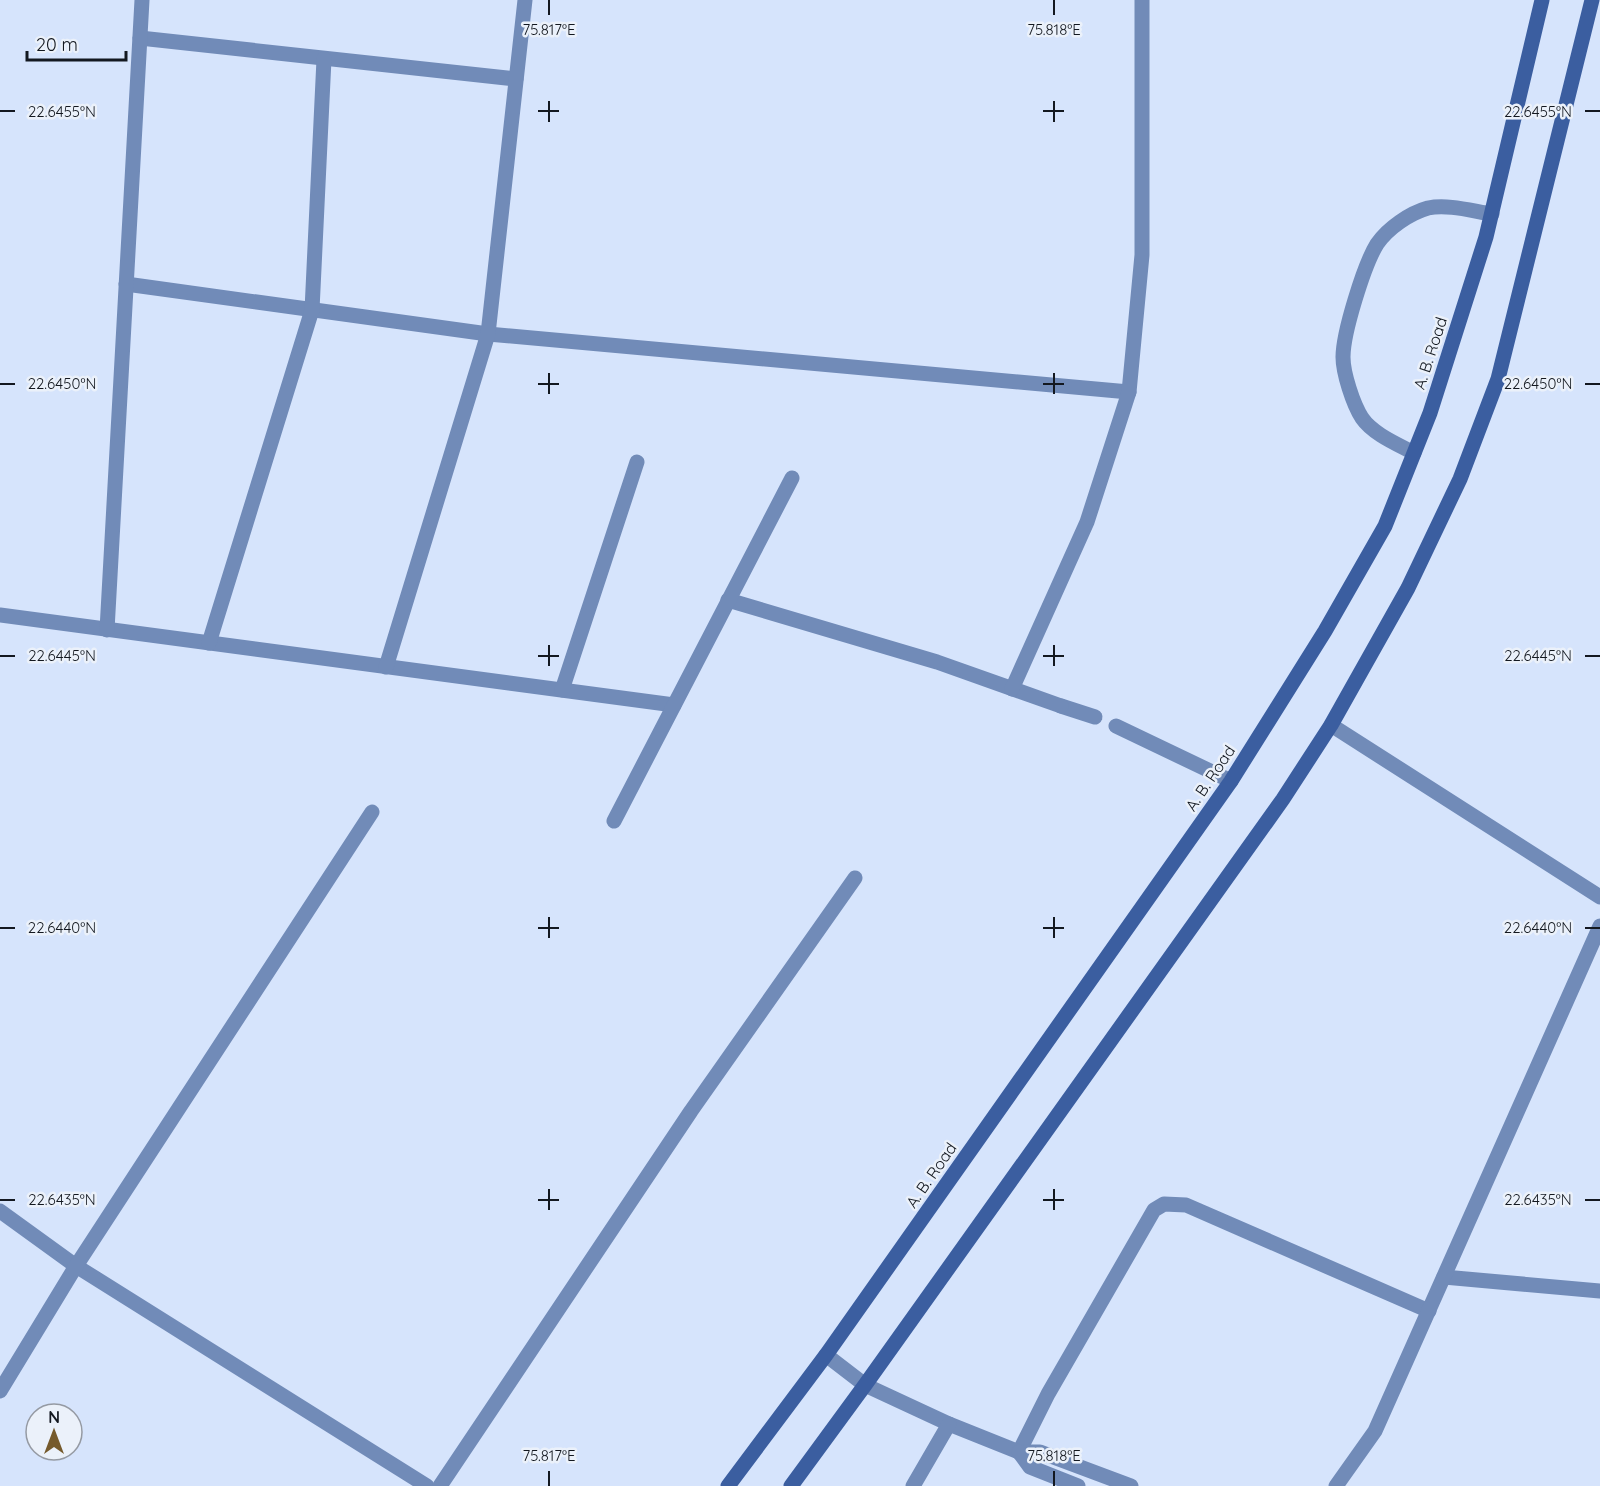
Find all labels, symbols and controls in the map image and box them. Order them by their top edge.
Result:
text: 75.817°E [522,20,576,39]
text: 75.818°E [1027,20,1081,39]
scale bar [27,24,126,62]
text: 20 m [36,33,78,56]
text: 22.6455°N [28,102,96,121]
text: 22.6455°N [1504,102,1572,121]
street label: A. B. Road [1409,314,1451,392]
text: 22.6450°N [28,374,96,393]
text: 22.6450°N [1504,374,1572,393]
text: 22.6445°N [28,646,96,665]
text: 22.6445°N [1504,646,1572,665]
street label: A. B. Road [1181,741,1239,815]
text: 22.6440°N [28,918,96,937]
text: 22.6440°N [1504,918,1572,937]
street label: A. B. Road [901,1139,961,1211]
text: 22.6435°N [28,1190,96,1209]
text: 22.6435°N [1504,1190,1572,1209]
north arrow [24,1402,84,1462]
text: N [48,1407,60,1427]
text: 75.817°E [522,1446,576,1465]
text: 75.818°E [1027,1446,1081,1465]

